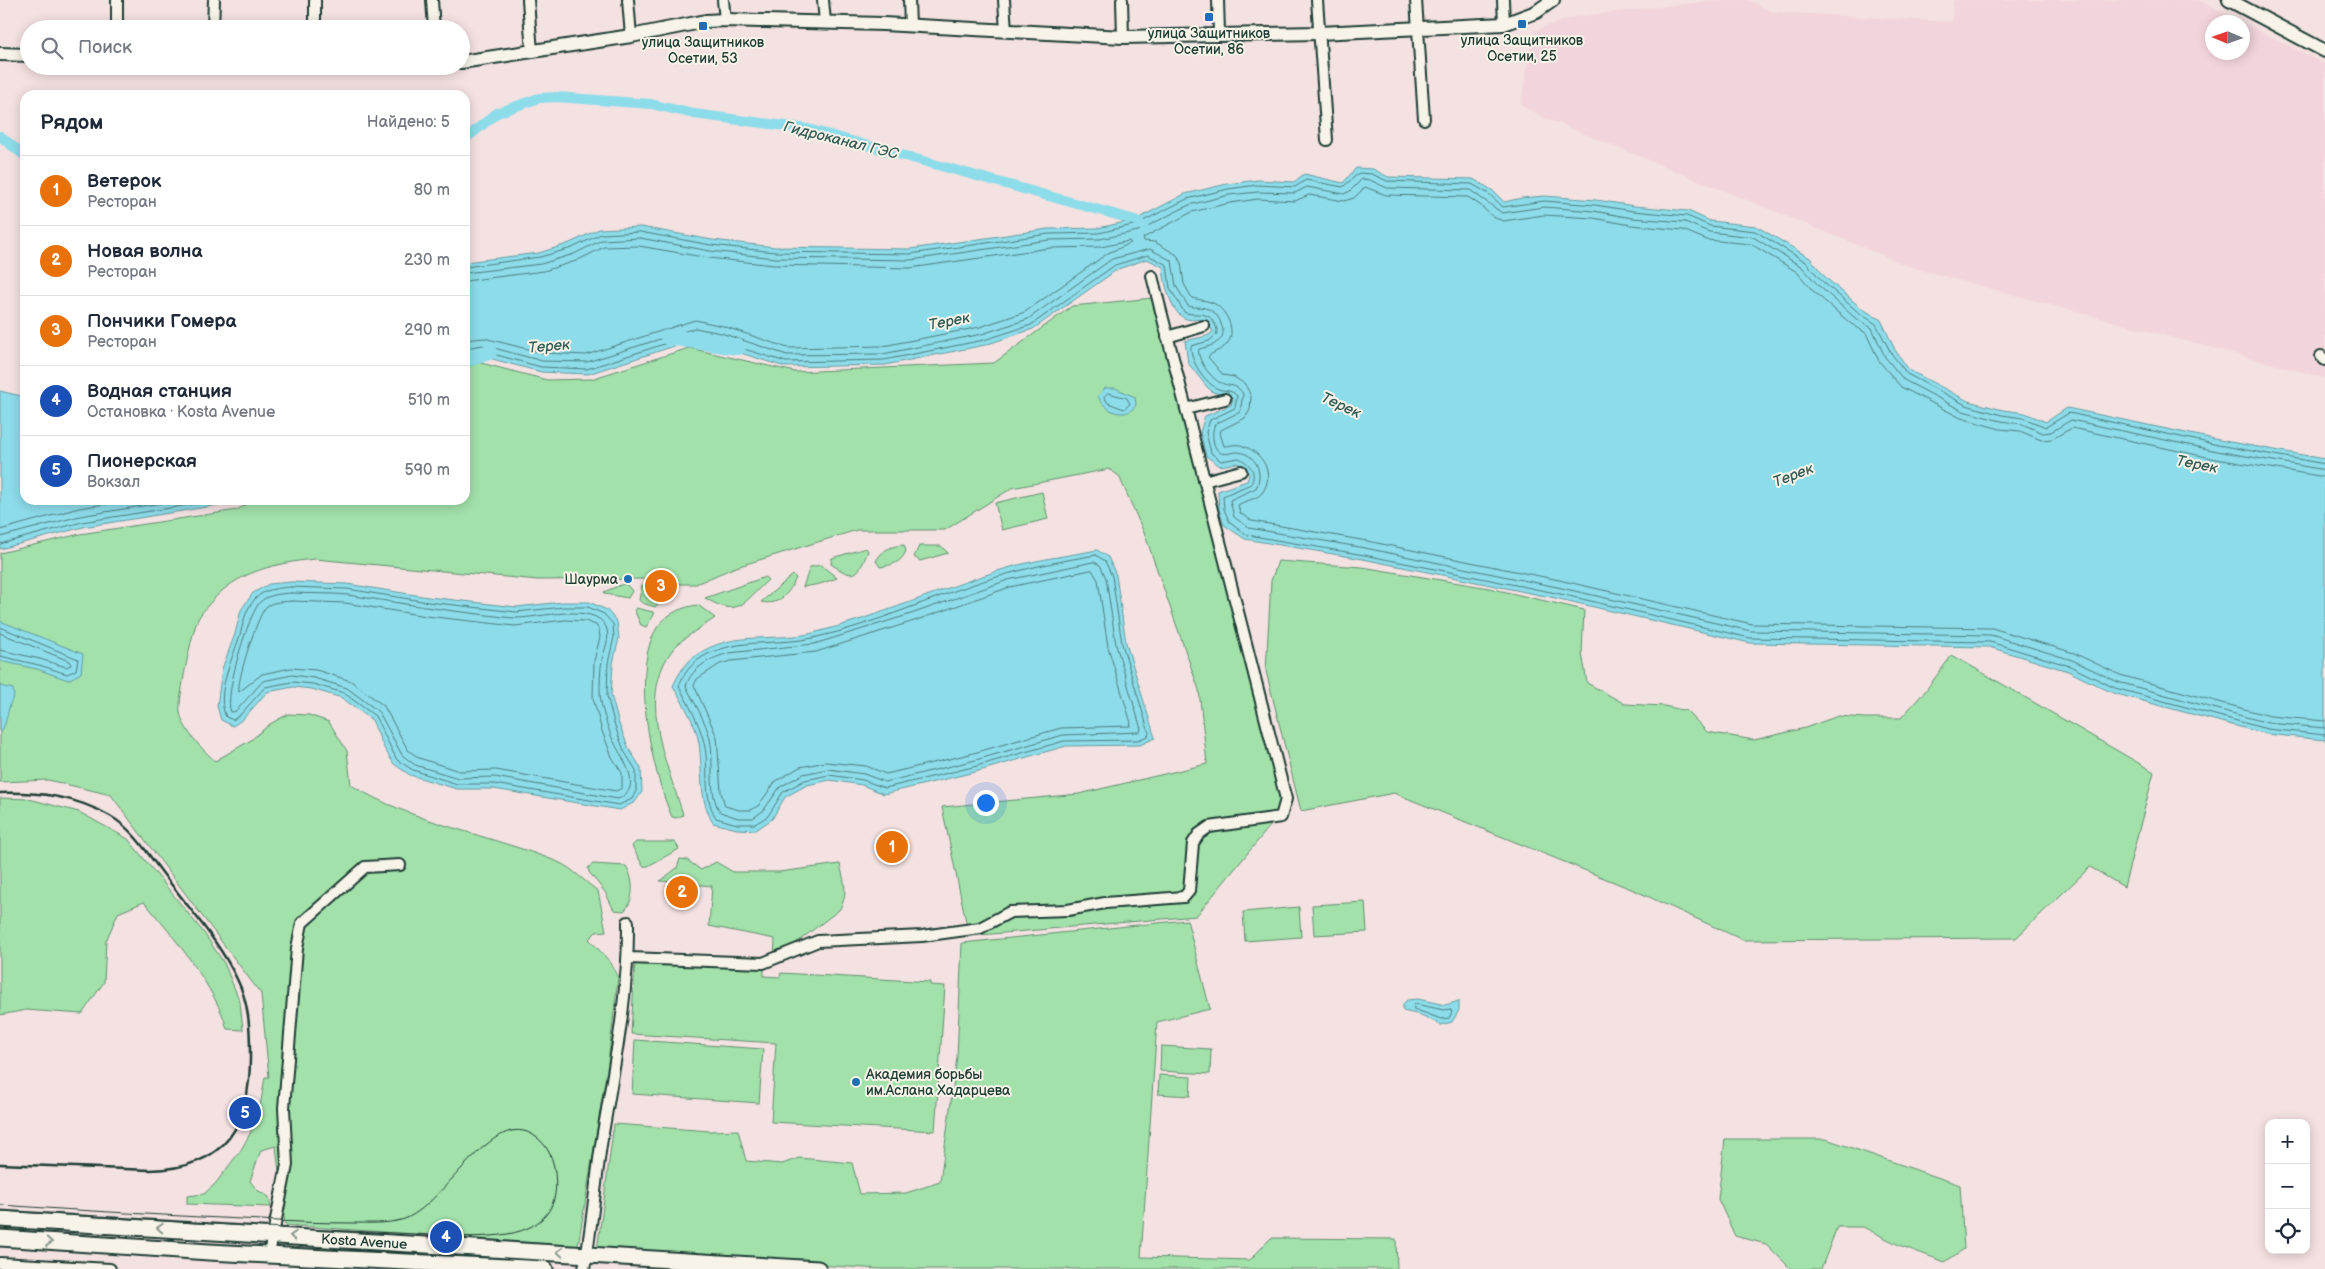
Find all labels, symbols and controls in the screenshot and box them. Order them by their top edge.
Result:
marker: улица Защитников Осетии, 86 [1203,11,1215,23]
north arrow [2205,15,2250,60]
marker: улица Защитников Осетии, 25 [1516,18,1528,30]
search box [20,20,470,75]
marker: улица Защитников Осетии, 53 [697,20,709,32]
place label: улица Защитников Осетии, 86 [1148,25,1271,58]
place label: улица Защитников Осетии, 25 [1461,32,1584,65]
icon: search [38,34,66,62]
place label: улица Защитников Осетии, 53 [642,34,765,67]
text: Поиск [78,36,132,59]
text: Рядом [40,110,103,135]
text: Найдено: 5 [367,113,450,132]
water label: Гидроканал ГЭС [782,117,901,164]
text: Ветерок [87,170,161,193]
text: 1 [53,181,59,200]
text: 80 m [414,181,450,200]
text: Ресторан [87,193,157,212]
text: Новая волна [87,240,203,263]
text: 2 [51,251,61,270]
text: 230 m [404,251,450,270]
text: Ресторан [87,263,157,282]
water label: Терек [927,308,972,335]
text: Пончики Гомера [87,310,237,333]
text: 3 [51,321,61,340]
text: 290 m [404,321,450,340]
text: Ресторан [87,333,157,352]
water label: Терек [527,335,572,358]
text: Водная станция [87,380,232,403]
water label: Терек [1318,388,1365,423]
text: 4 [51,391,61,410]
text: 510 m [408,391,450,410]
text: Остановка · Kosta Avenue [87,403,276,422]
text: Пионерская [87,450,197,473]
water label: Терек [2175,451,2220,478]
water label: Терек [1770,459,1817,492]
text: 5 [51,461,61,480]
text: 590 m [405,461,450,480]
text: Вокзал [87,473,140,492]
pin: 3 [645,567,677,605]
place label: Шаурма [564,571,619,588]
marker: Шаурма [622,573,634,585]
your location [973,790,999,816]
pin: 1 [876,828,908,866]
pin: 2 [666,873,698,911]
place label: Академия борьбы им.Аслана Хадарцева [865,1066,1011,1099]
marker: Академия борьбы им.Аслана Хадарцева [850,1076,862,1088]
pin: 5 [229,1094,261,1132]
map controls [2265,1119,2310,1254]
button: + [2265,1119,2310,1164]
button: − [2265,1164,2310,1209]
button: locate [2265,1209,2310,1254]
pin: 4 [430,1218,462,1256]
one-way arrow [156,1223,164,1234]
one-way arrow [289,1231,297,1242]
street label: Kosta Avenue [321,1231,408,1253]
one-way arrow [45,1236,53,1247]
one-way arrow [556,1246,564,1257]

